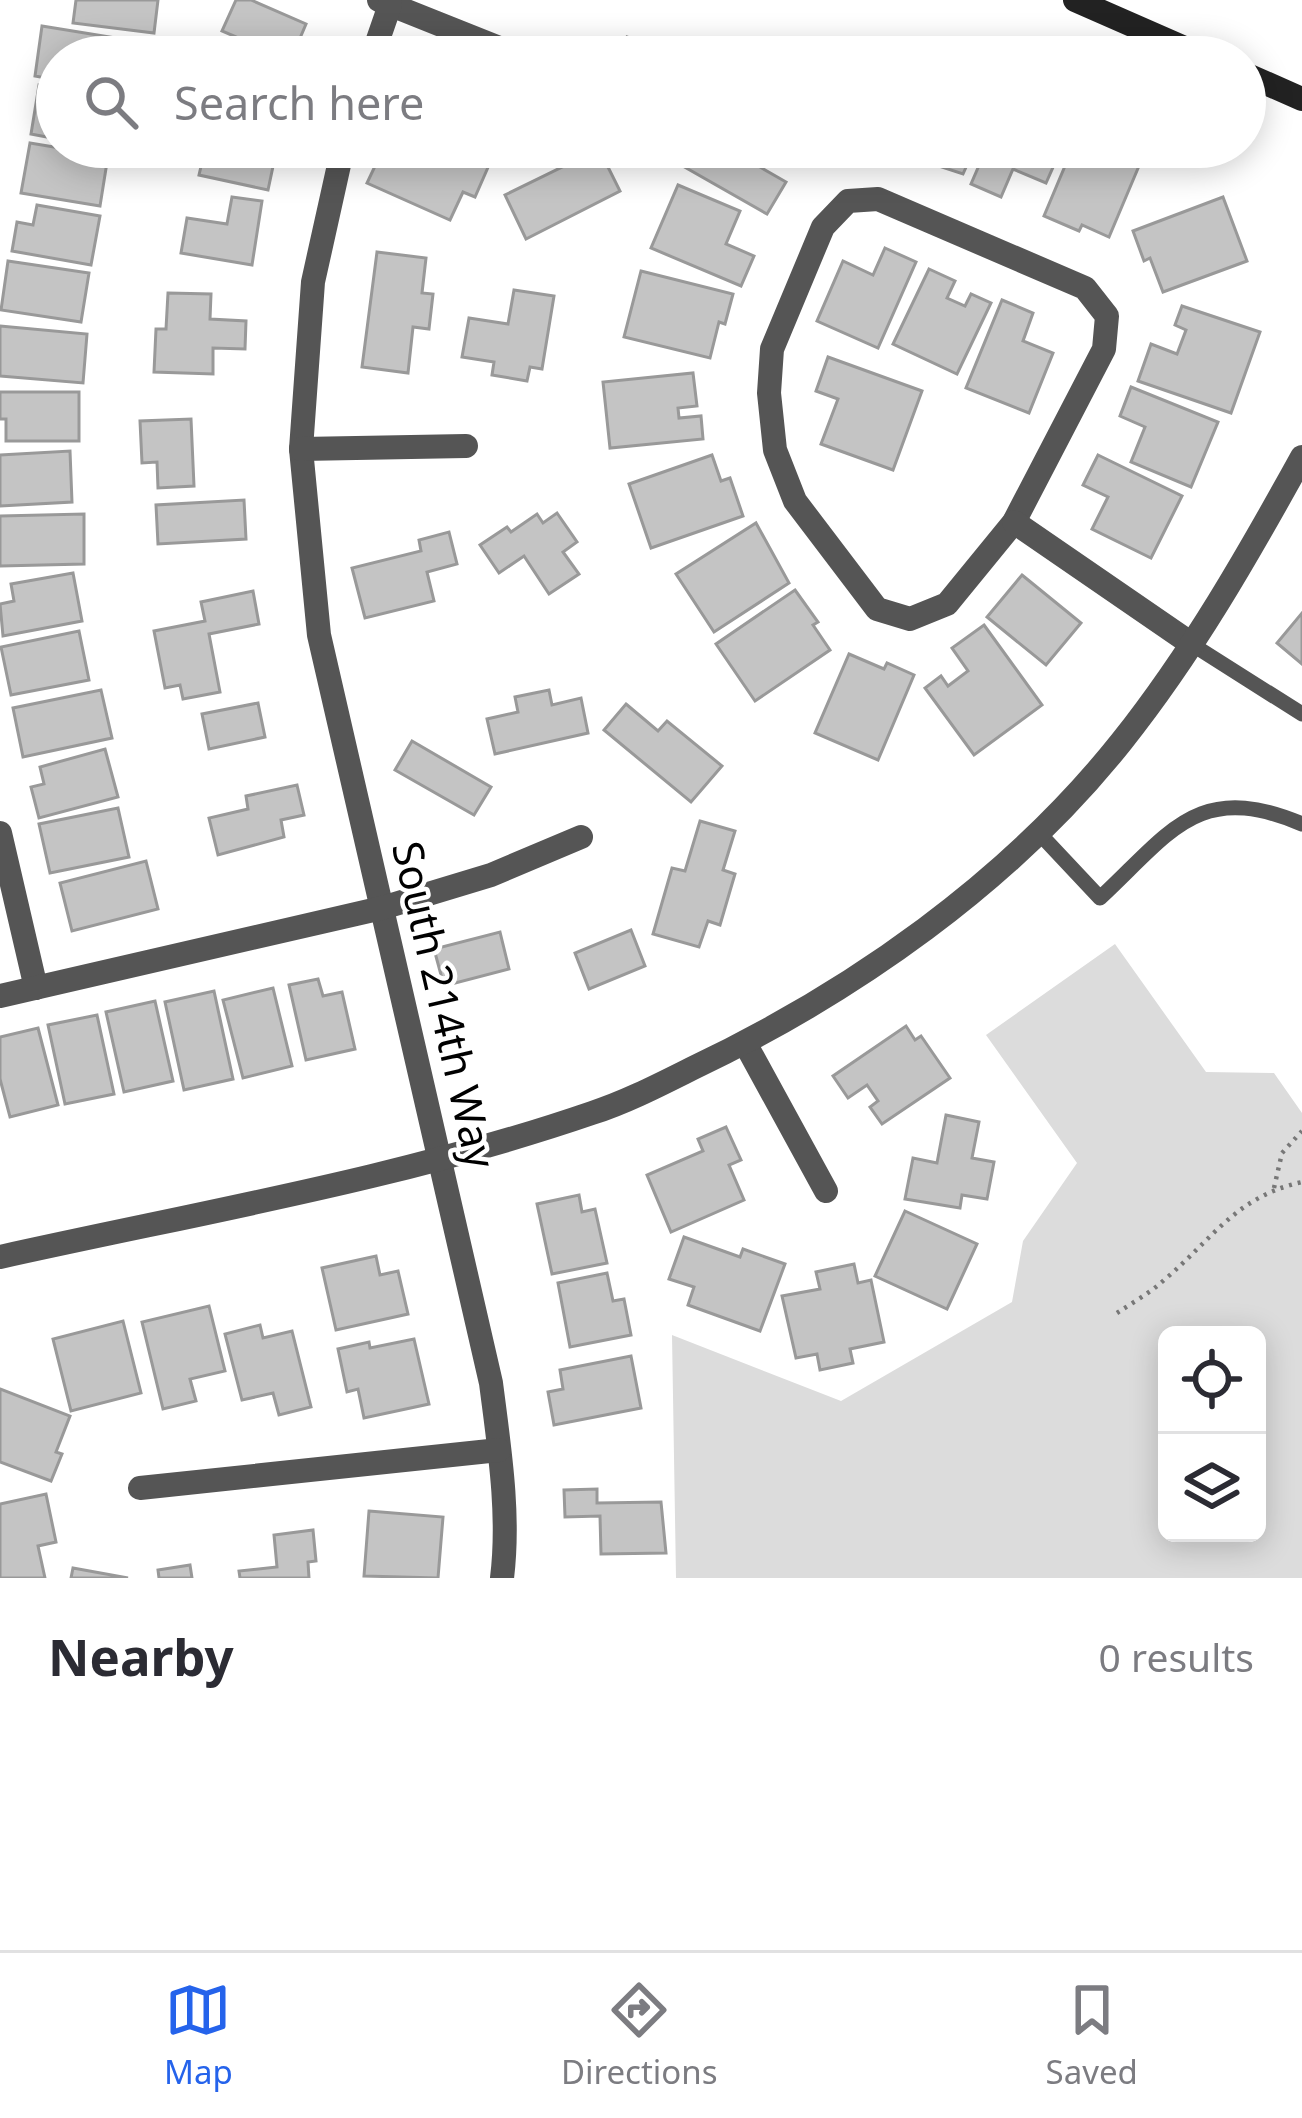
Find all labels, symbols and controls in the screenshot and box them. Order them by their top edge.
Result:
search box [36,36,1266,168]
icon: search [78,69,144,135]
text: Search here [174,72,424,133]
street label: South 214th Way [380,836,511,1174]
map controls [1158,1326,1266,1542]
button: locate [1158,1326,1266,1434]
button: layers [1158,1434,1266,1542]
text: Nearby [48,1621,234,1691]
text: 0 results [1099,1630,1254,1683]
tab: Map [164,1977,233,2094]
tab: Directions [561,1977,718,2094]
tab: Saved [1046,1977,1138,2094]

